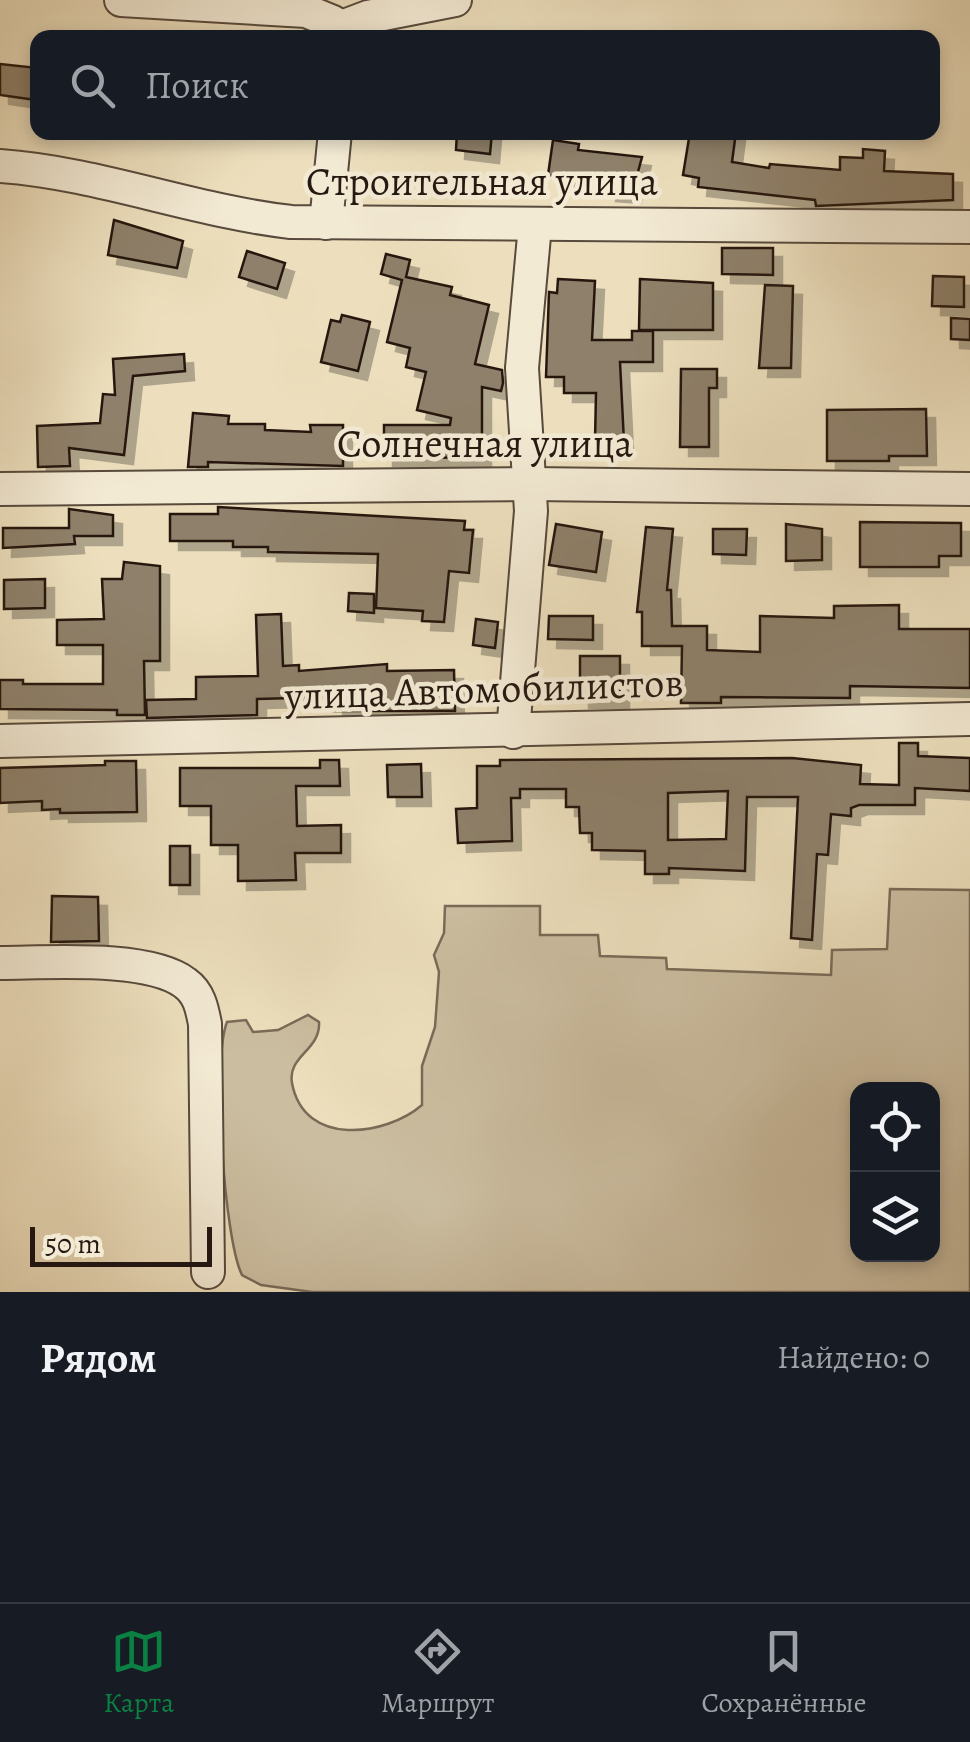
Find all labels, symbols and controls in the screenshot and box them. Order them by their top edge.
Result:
search box [30,30,940,140]
icon: search [65,58,120,113]
text: Поиск [145,59,249,111]
street label: Строительная улица [306,154,659,209]
street label: Солнечная улица [337,416,634,471]
street label: улица Автомобилистов [283,655,684,723]
map controls [850,1082,940,1262]
button: locate [850,1082,940,1172]
button: layers [850,1172,940,1262]
scale bar [30,1222,212,1266]
text: 50 m [45,1225,101,1263]
text: Рядом [40,1329,157,1386]
text: Найдено: 0 [777,1335,930,1379]
tab: Карта [104,1624,174,1722]
tab: Маршрут [381,1624,494,1722]
tab: Сохранённые [701,1624,867,1722]

